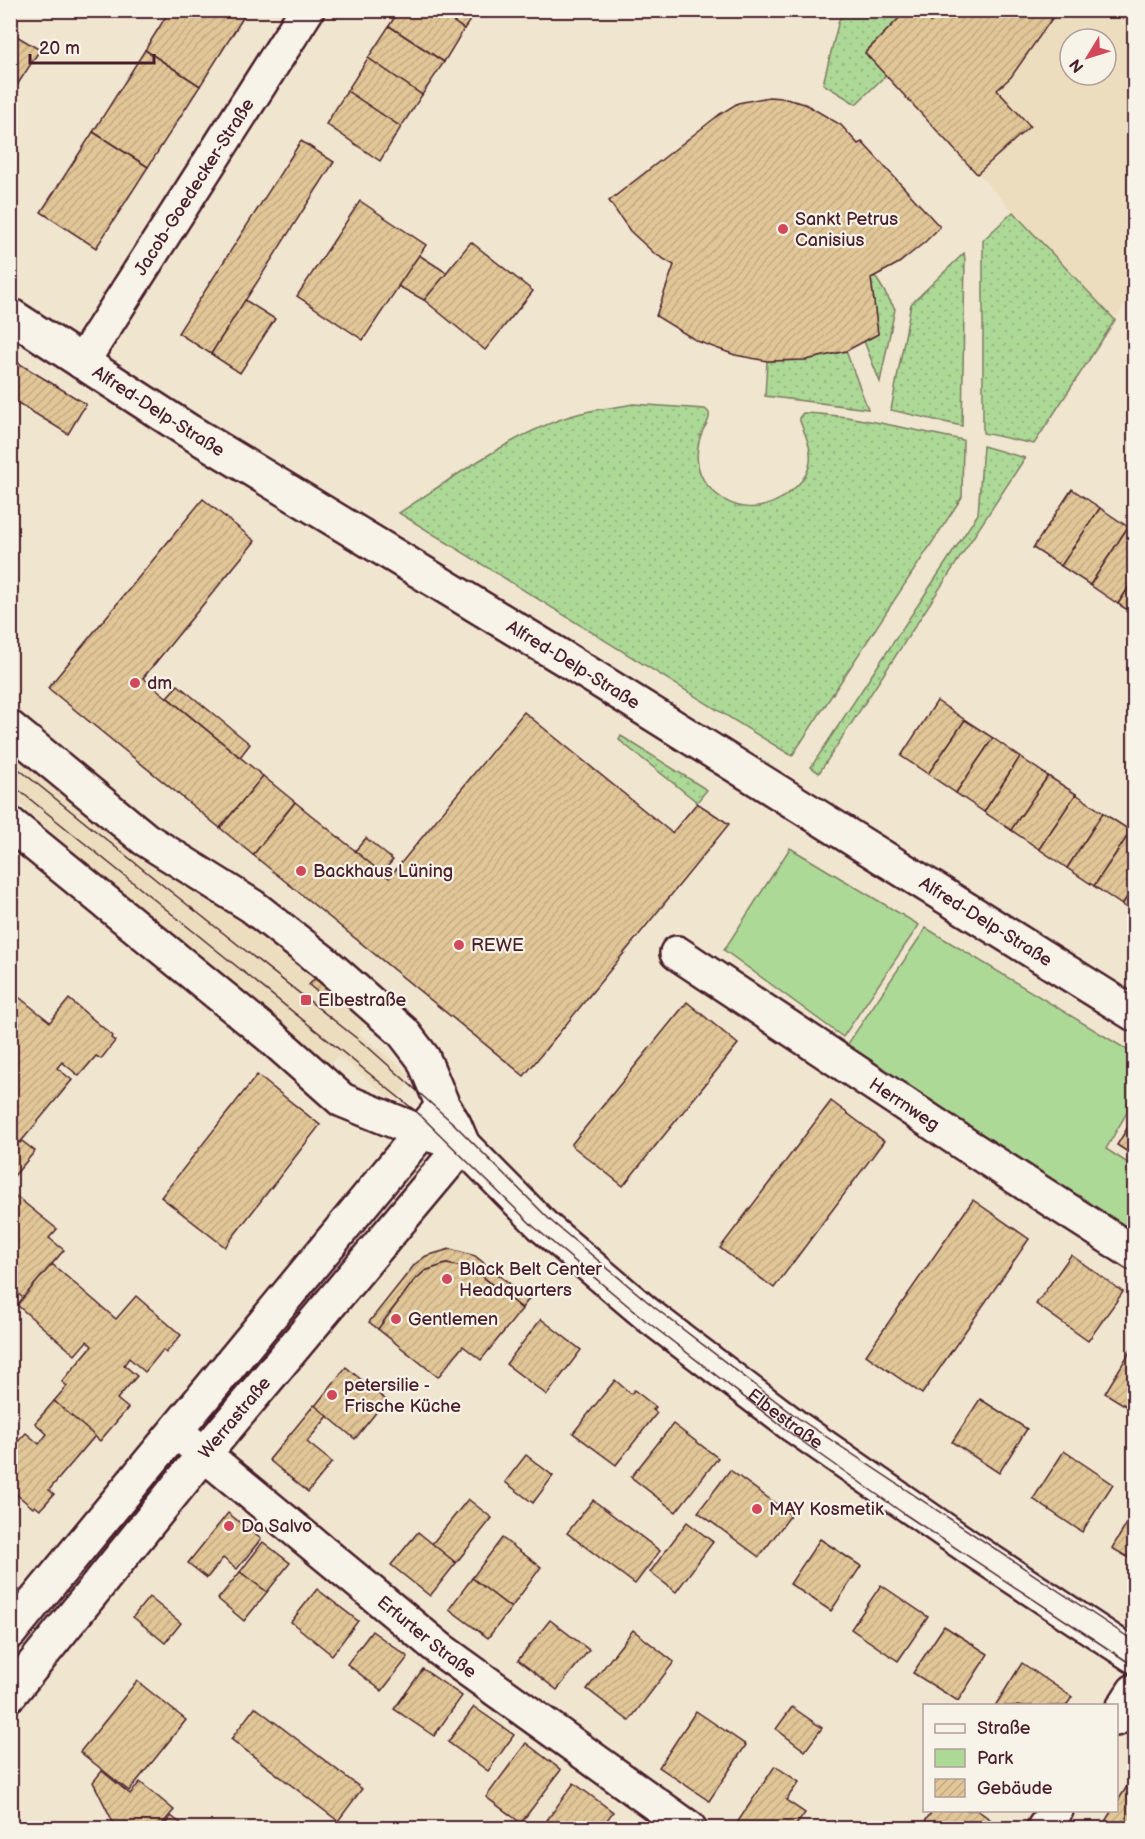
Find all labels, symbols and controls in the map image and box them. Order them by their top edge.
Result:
scale bar [30,27,154,65]
north arrow [1058,27,1118,87]
text: 20 m [39,38,80,59]
text: N [1066,55,1089,76]
street label: Jacob-Goedecker-Straße [130,94,259,279]
place label: Sankt Petrus Canisius [795,209,898,251]
marker: Sankt Petrus Canisius [776,222,790,236]
street label: Alfred-Delp-Straße [89,362,228,461]
street label: Alfred-Delp-Straße [503,616,644,714]
place label: dm [147,673,172,694]
marker: dm [128,676,142,690]
place label: Backhaus Lüning [313,861,453,882]
marker: Backhaus Lüning [294,864,308,878]
street label: Alfred-Delp-Straße [915,873,1056,971]
place label: REWE [471,935,524,956]
marker: REWE [452,938,466,952]
place label: Elbestraße [318,990,406,1011]
marker: Elbestraße [299,993,313,1007]
street label: Herrnweg [865,1074,943,1135]
place label: Black Belt Center Headquarters [459,1259,602,1301]
marker: Black Belt Center Headquarters [440,1272,454,1286]
place label: Gentlemen [408,1309,498,1330]
marker: Gentlemen [389,1312,403,1326]
street label: Werrastraße [195,1373,275,1463]
place label: petersilie - Frische Küche [344,1375,461,1417]
street label: Elbestraße [743,1384,827,1454]
marker: petersilie - Frische Küche [325,1388,339,1402]
place label: MAY Kosmetik [769,1499,884,1520]
marker: MAY Kosmetik [750,1502,764,1516]
place label: Da Salvo [241,1516,312,1537]
marker: Da Salvo [222,1519,236,1533]
street label: Erfurter Straße [373,1592,480,1683]
legend [923,1704,1118,1812]
text: Straße [977,1718,1031,1739]
text: Park [977,1748,1013,1769]
text: Gebäude [977,1778,1053,1799]

